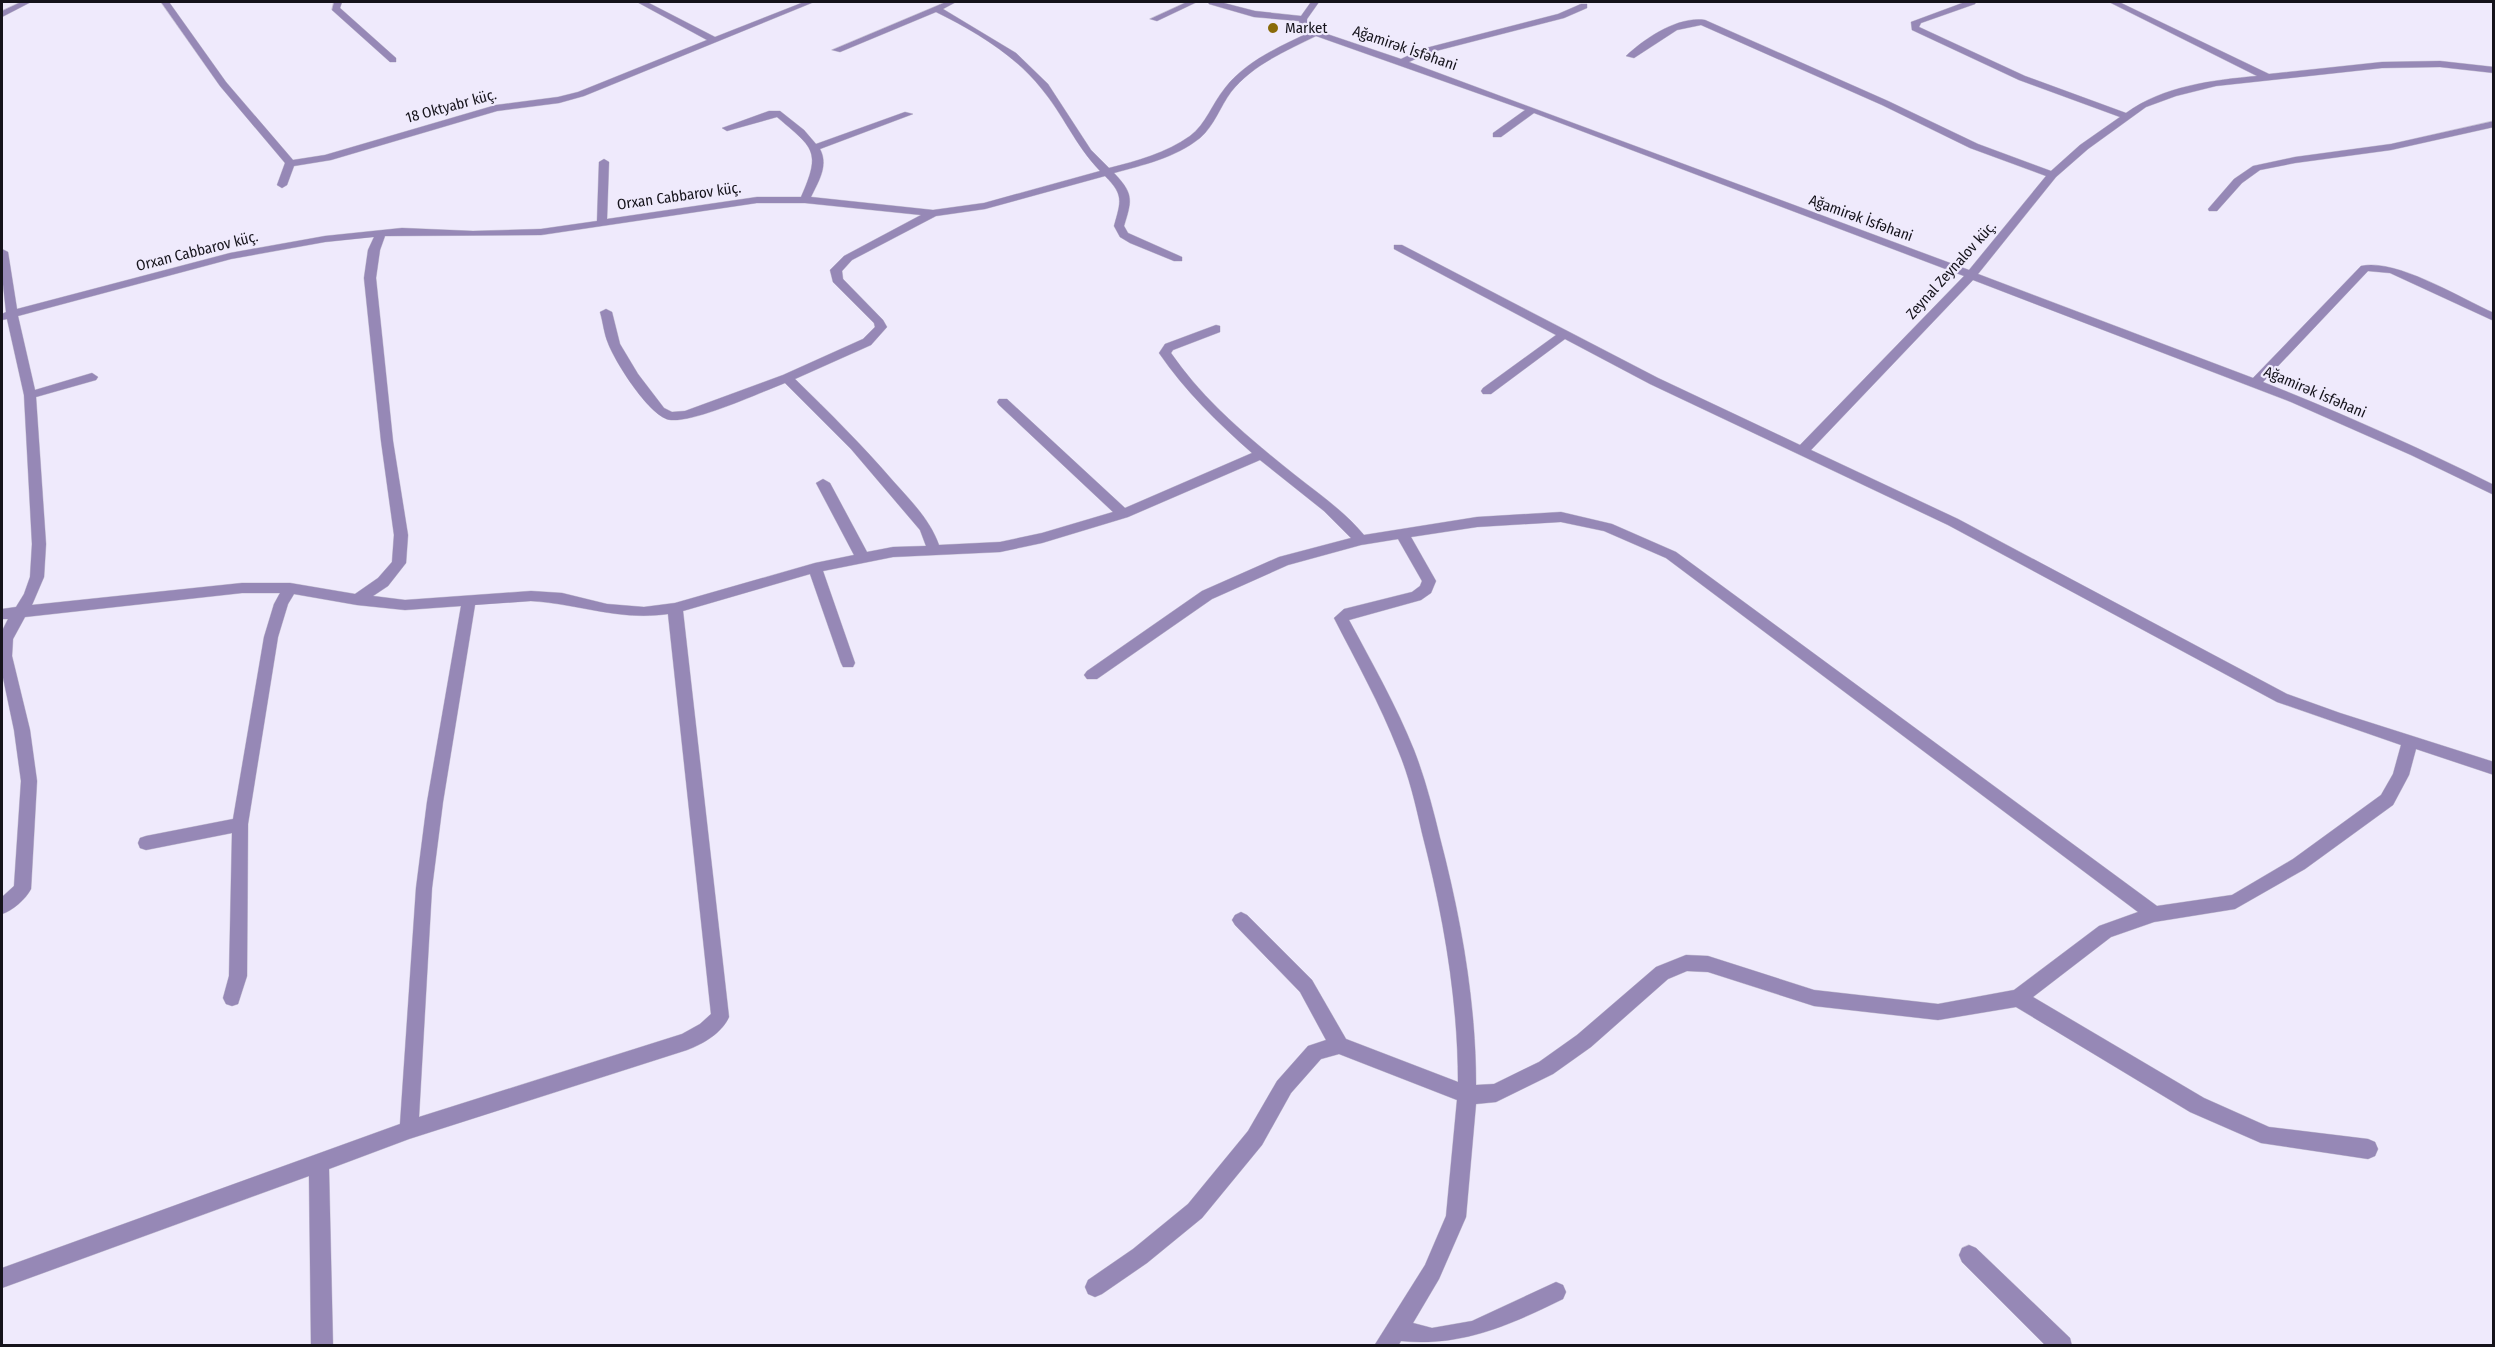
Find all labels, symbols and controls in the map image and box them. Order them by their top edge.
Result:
place label: Market [1285,19,1328,37]
marker: Market [1266,21,1280,35]
street label: Ağamirək İsfəhani [1350,22,1460,74]
street label: 18 Oktyabr küç. [404,85,498,127]
street label: Orxan Cabbarov küç. [616,178,742,214]
street label: Ağamirək İsfəhani [1807,191,1915,245]
street label: Zeynal Zeynalov küç. [1902,217,2000,323]
street label: Orxan Cabbarov küç. [134,227,260,275]
street label: Ağamirək İsfəhani [2261,362,2369,422]

